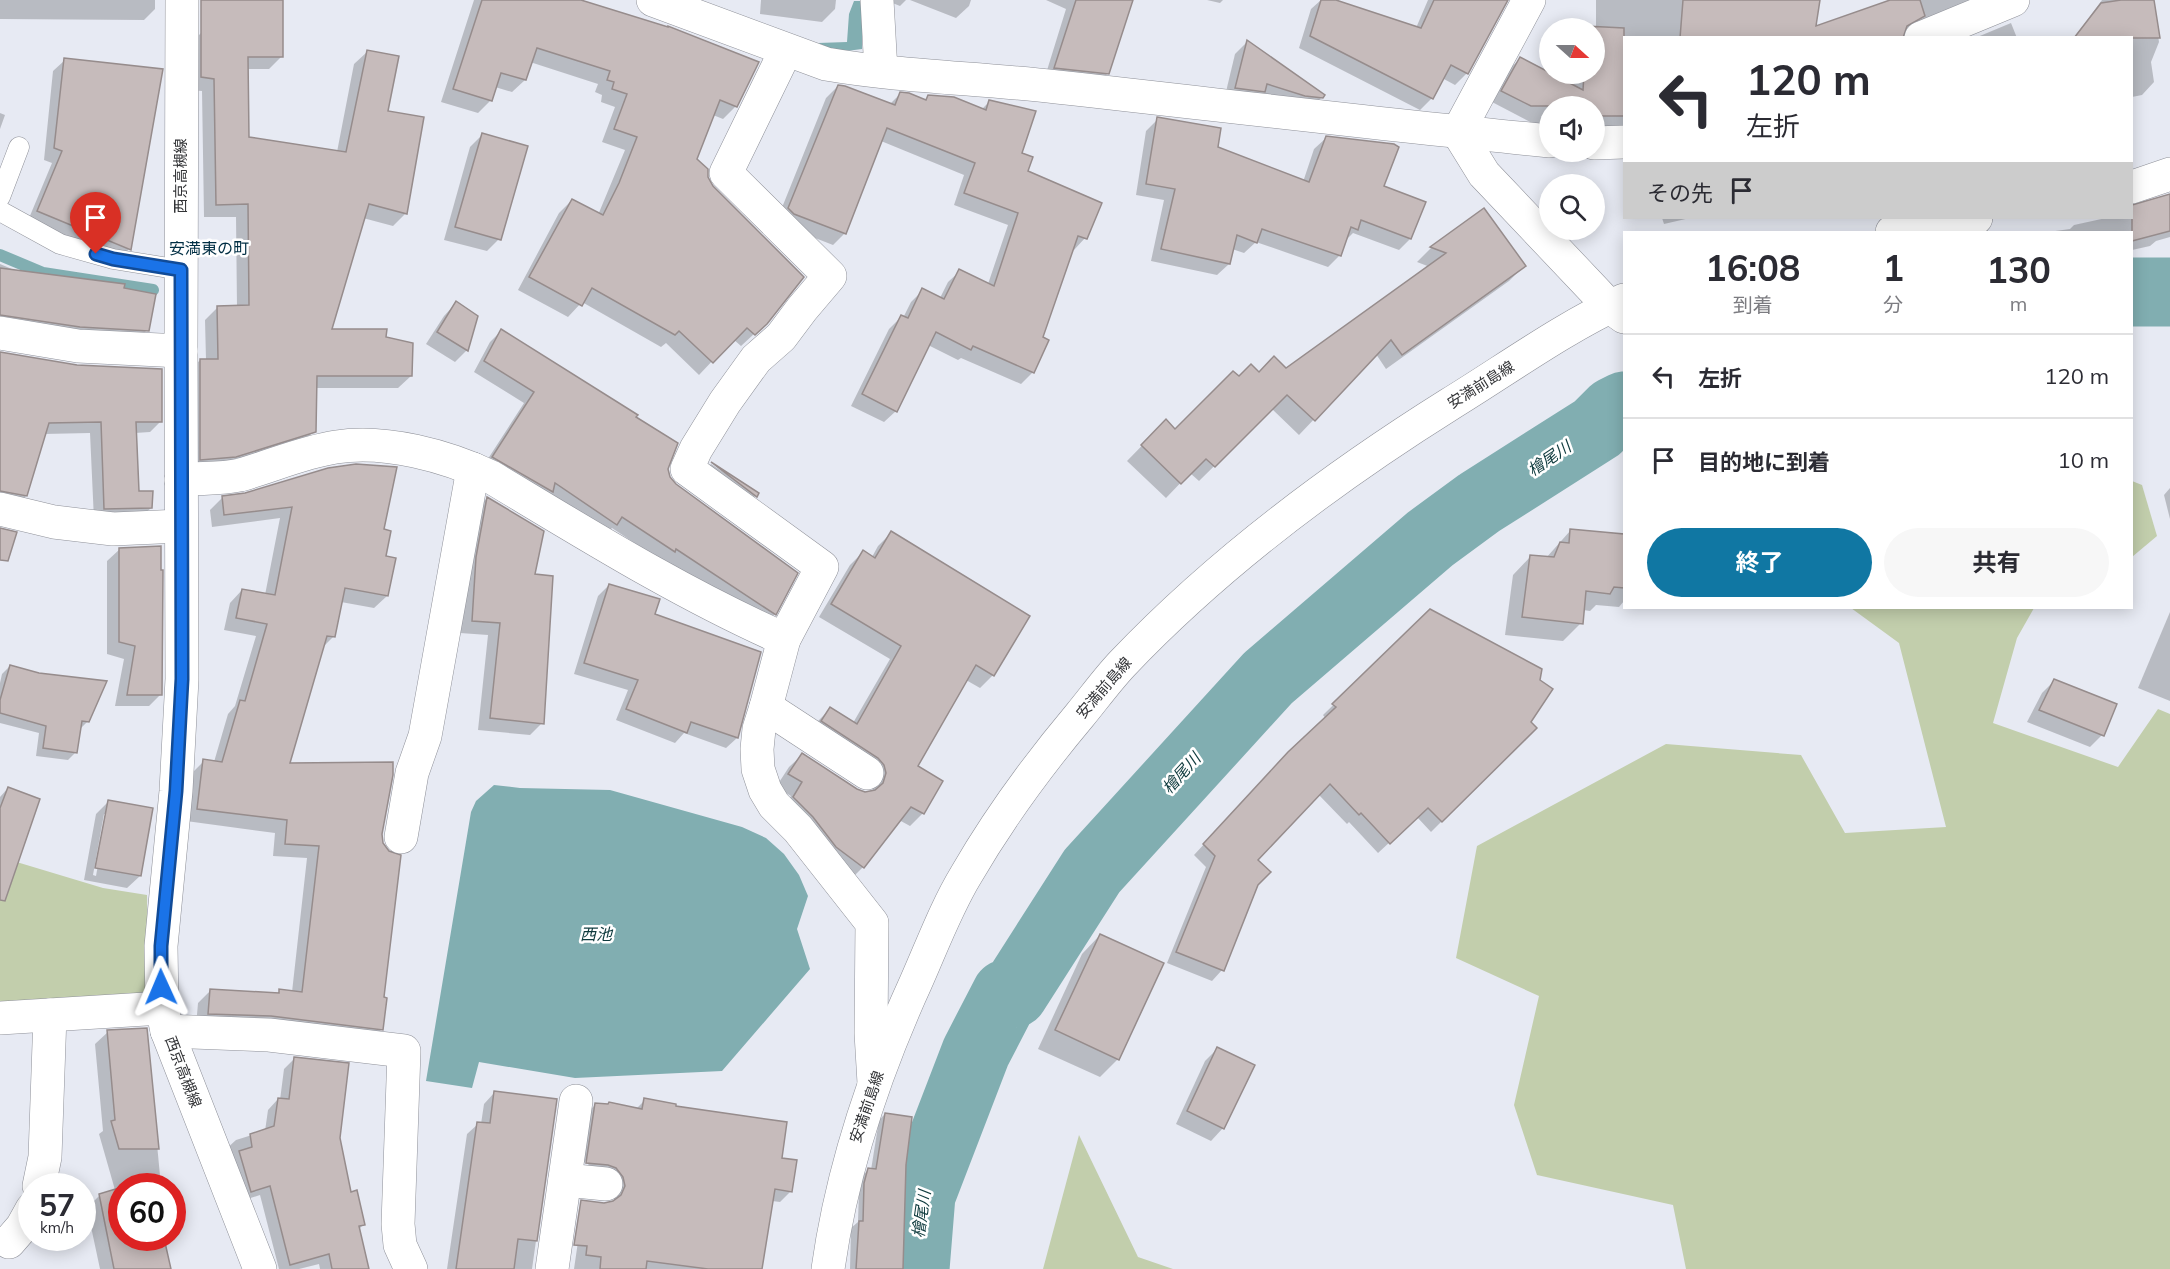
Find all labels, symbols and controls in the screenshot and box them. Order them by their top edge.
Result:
north arrow [1539,18,1605,84]
map controls [1539,18,1605,240]
text: 120 m [1746,53,1871,106]
icon: left [1647,60,1725,138]
button: sound [1539,96,1605,162]
text: 左折 [1746,109,1800,143]
street label: 西京高槻線 [171,138,190,214]
button: search [1539,174,1605,240]
icon: arrive [1725,174,1758,207]
text: その先 [1647,179,1713,207]
pin [70,192,121,254]
icon: arrive [79,201,112,234]
district label: 安満東の町 [169,238,249,258]
text: 16:08 [1705,245,1800,290]
text: 1 [1882,245,1904,290]
text: 130 [1986,247,2051,292]
text: m [2010,291,2027,316]
text: 到着 [1733,292,1773,317]
text: 分 [1883,292,1903,317]
street label: 安満前島線 [1444,357,1518,413]
icon: left [1647,360,1680,393]
text: 120 m [2044,362,2109,390]
text: 左折 [1698,364,1742,392]
water label: 檜尾川 [1524,435,1576,480]
icon: arrive [1647,444,1680,477]
text: 10 m [2058,446,2109,474]
text: 目的地に到着 [1698,448,1830,476]
button: 終了 [1647,528,1872,597]
button: 共有 [1884,528,2109,597]
street label: 安満前島線 [1072,653,1135,722]
water label: 檜尾川 [1158,747,1206,798]
water label: 西池 [580,924,614,944]
position arrow [129,955,193,1019]
street label: 西京高槻線 [161,1033,206,1110]
street label: 安満前島線 [845,1068,888,1145]
speed limit sign: 60 [108,1173,186,1251]
text: 57 [39,1186,75,1224]
water label: 檜尾川 [908,1187,935,1239]
text: km/h [40,1218,74,1237]

